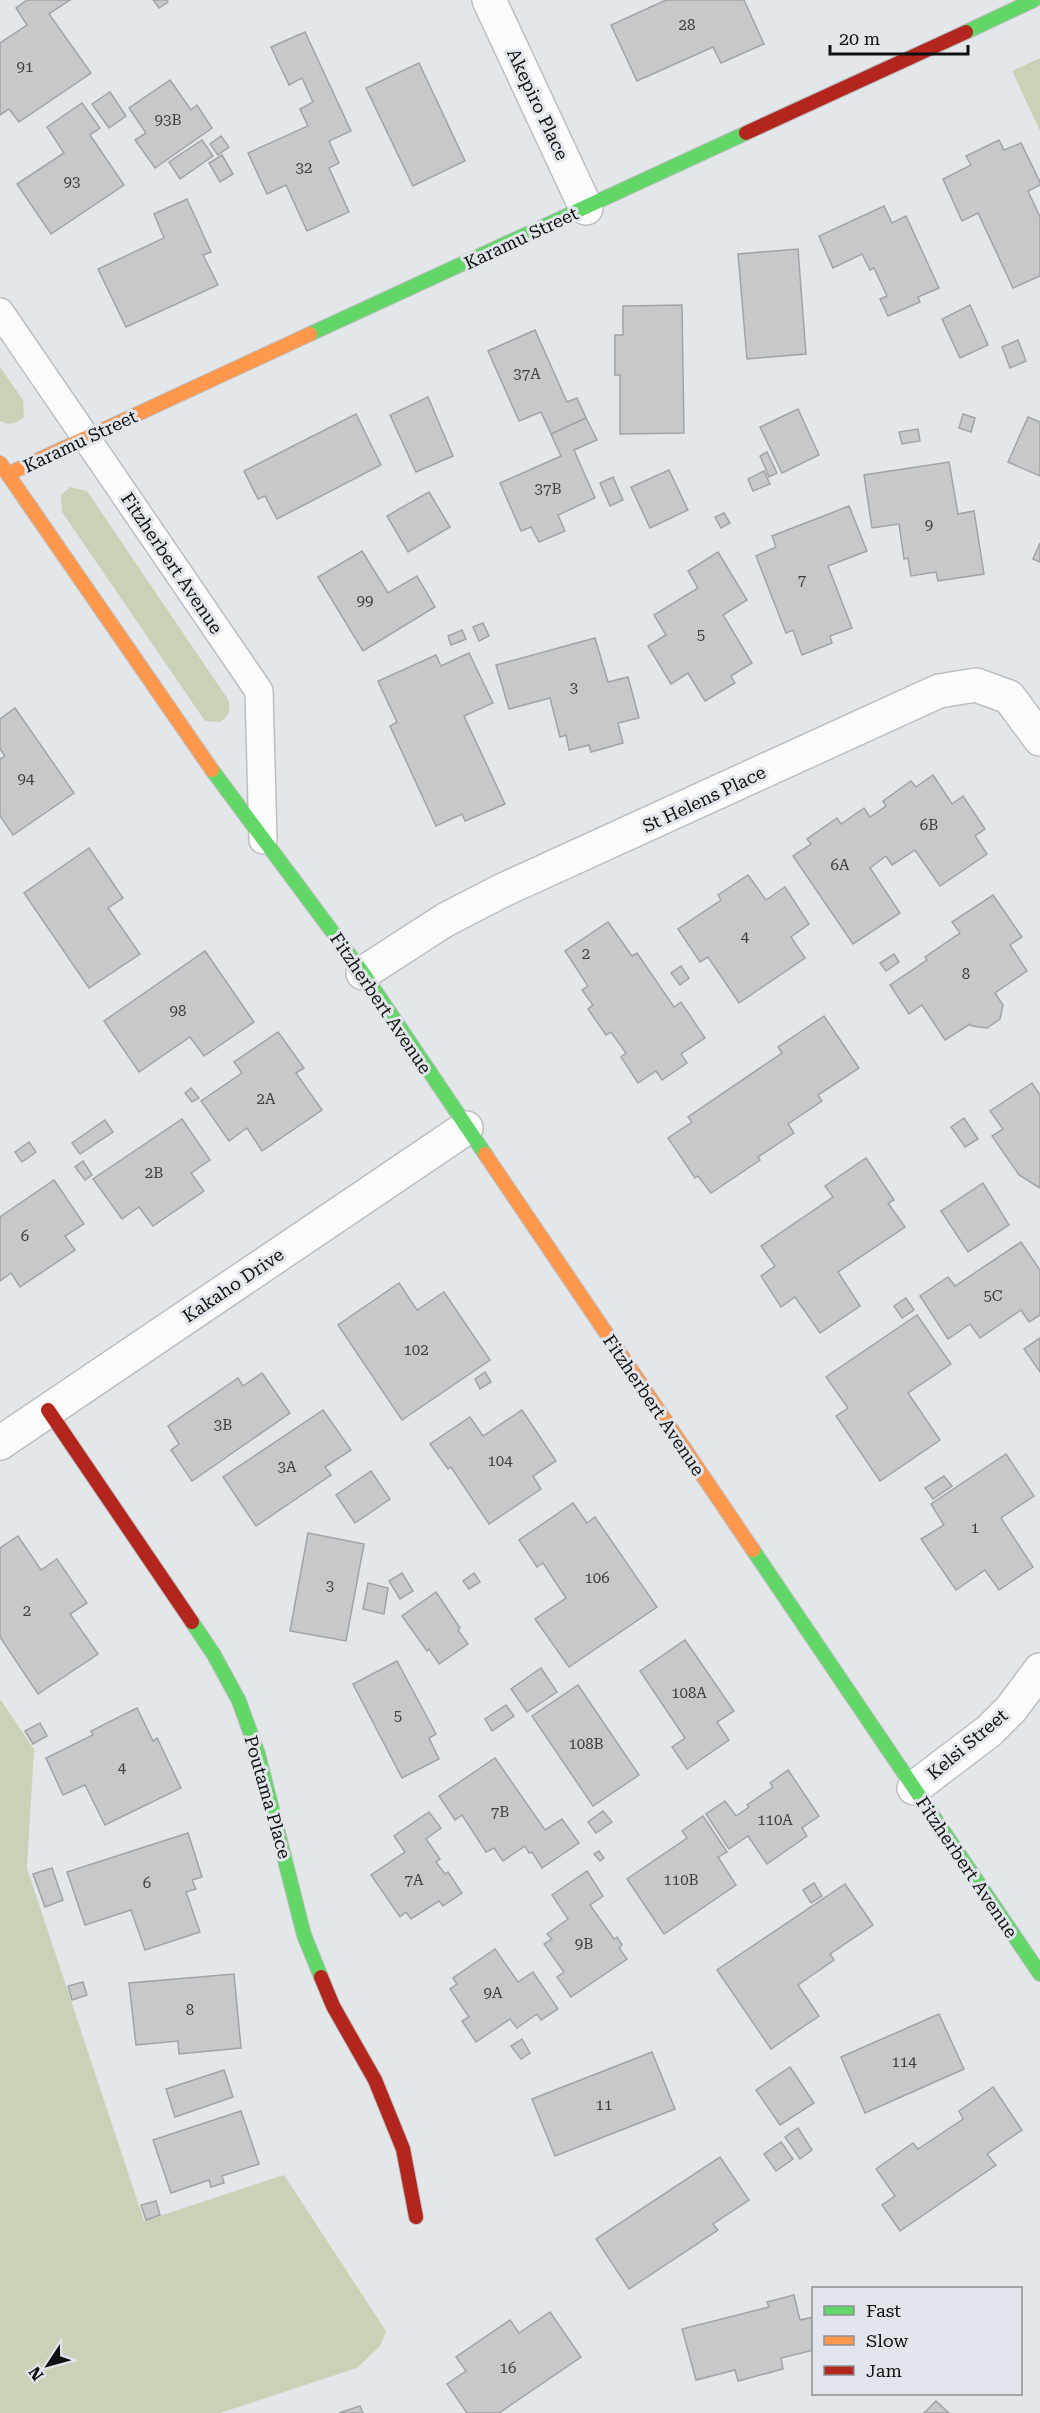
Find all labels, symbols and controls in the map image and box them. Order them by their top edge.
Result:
house number: 28 [679,16,695,34]
scale bar [830,18,968,56]
text: 20 m [839,28,880,49]
street label: Akepiro Place [503,45,573,163]
house number: 91 [17,58,33,76]
house number: 93B [155,111,181,129]
house number: 32 [296,159,312,177]
house number: 93 [64,173,80,191]
street label: Karamu Street [461,202,582,274]
house number: 37A [513,365,541,383]
street label: Karamu Street [20,405,141,477]
house number: 37B [535,480,561,498]
street label: Fitzherbert Avenue [117,488,227,638]
house number: 9 [925,516,933,534]
house number: 7 [798,571,806,589]
house number: 99 [357,592,373,610]
house number: 5 [697,626,705,644]
house number: 3 [570,679,578,697]
street label: St Helens Place [639,761,769,837]
house number: 94 [18,770,35,788]
house number: 6B [920,816,938,834]
house number: 6A [831,856,850,874]
street label: Fitzherbert Avenue [326,928,436,1078]
house number: 4 [741,928,750,946]
house number: 2 [582,945,590,963]
house number: 8 [962,965,970,983]
house number: 98 [170,1002,186,1020]
house number: 2A [257,1090,276,1108]
house number: 2B [145,1164,163,1182]
house number: 6 [21,1227,29,1245]
street label: Kakaho Drive [178,1243,288,1327]
house number: 5C [983,1287,1003,1305]
street label: Fitzherbert Avenue [599,1330,709,1480]
house number: 102 [403,1341,429,1359]
house number: 3B [214,1416,232,1434]
house number: 104 [487,1452,513,1470]
house number: 3A [278,1458,297,1476]
house number: 1 [971,1519,979,1537]
house number: 106 [584,1569,610,1587]
house number: 3 [326,1577,334,1595]
house number: 2 [23,1602,31,1620]
house number: 108A [671,1684,707,1702]
street label: Kelsi Street [923,1704,1012,1784]
house number: 5 [394,1707,402,1725]
street label: Poutama Place [240,1733,296,1861]
house number: 108B [568,1735,604,1753]
house number: 4 [118,1759,127,1777]
street label: Fitzherbert Avenue [912,1792,1022,1942]
house number: 7B [491,1803,509,1821]
house number: 110A [757,1811,793,1829]
house number: 7A [405,1871,424,1889]
house number: 110B [663,1871,699,1889]
house number: 6 [143,1874,151,1892]
house number: 9B [575,1935,593,1953]
house number: 9A [484,1984,503,2002]
house number: 8 [186,2001,194,2019]
house number: 114 [891,2053,917,2071]
house number: 11 [596,2096,612,2114]
legend [812,2287,1022,2395]
text: Fast [866,2300,901,2321]
text: Slow [866,2330,908,2351]
north arrow [18,2335,78,2395]
house number: 16 [500,2359,516,2377]
text: Jam [866,2360,902,2381]
text: N [25,2363,48,2384]

